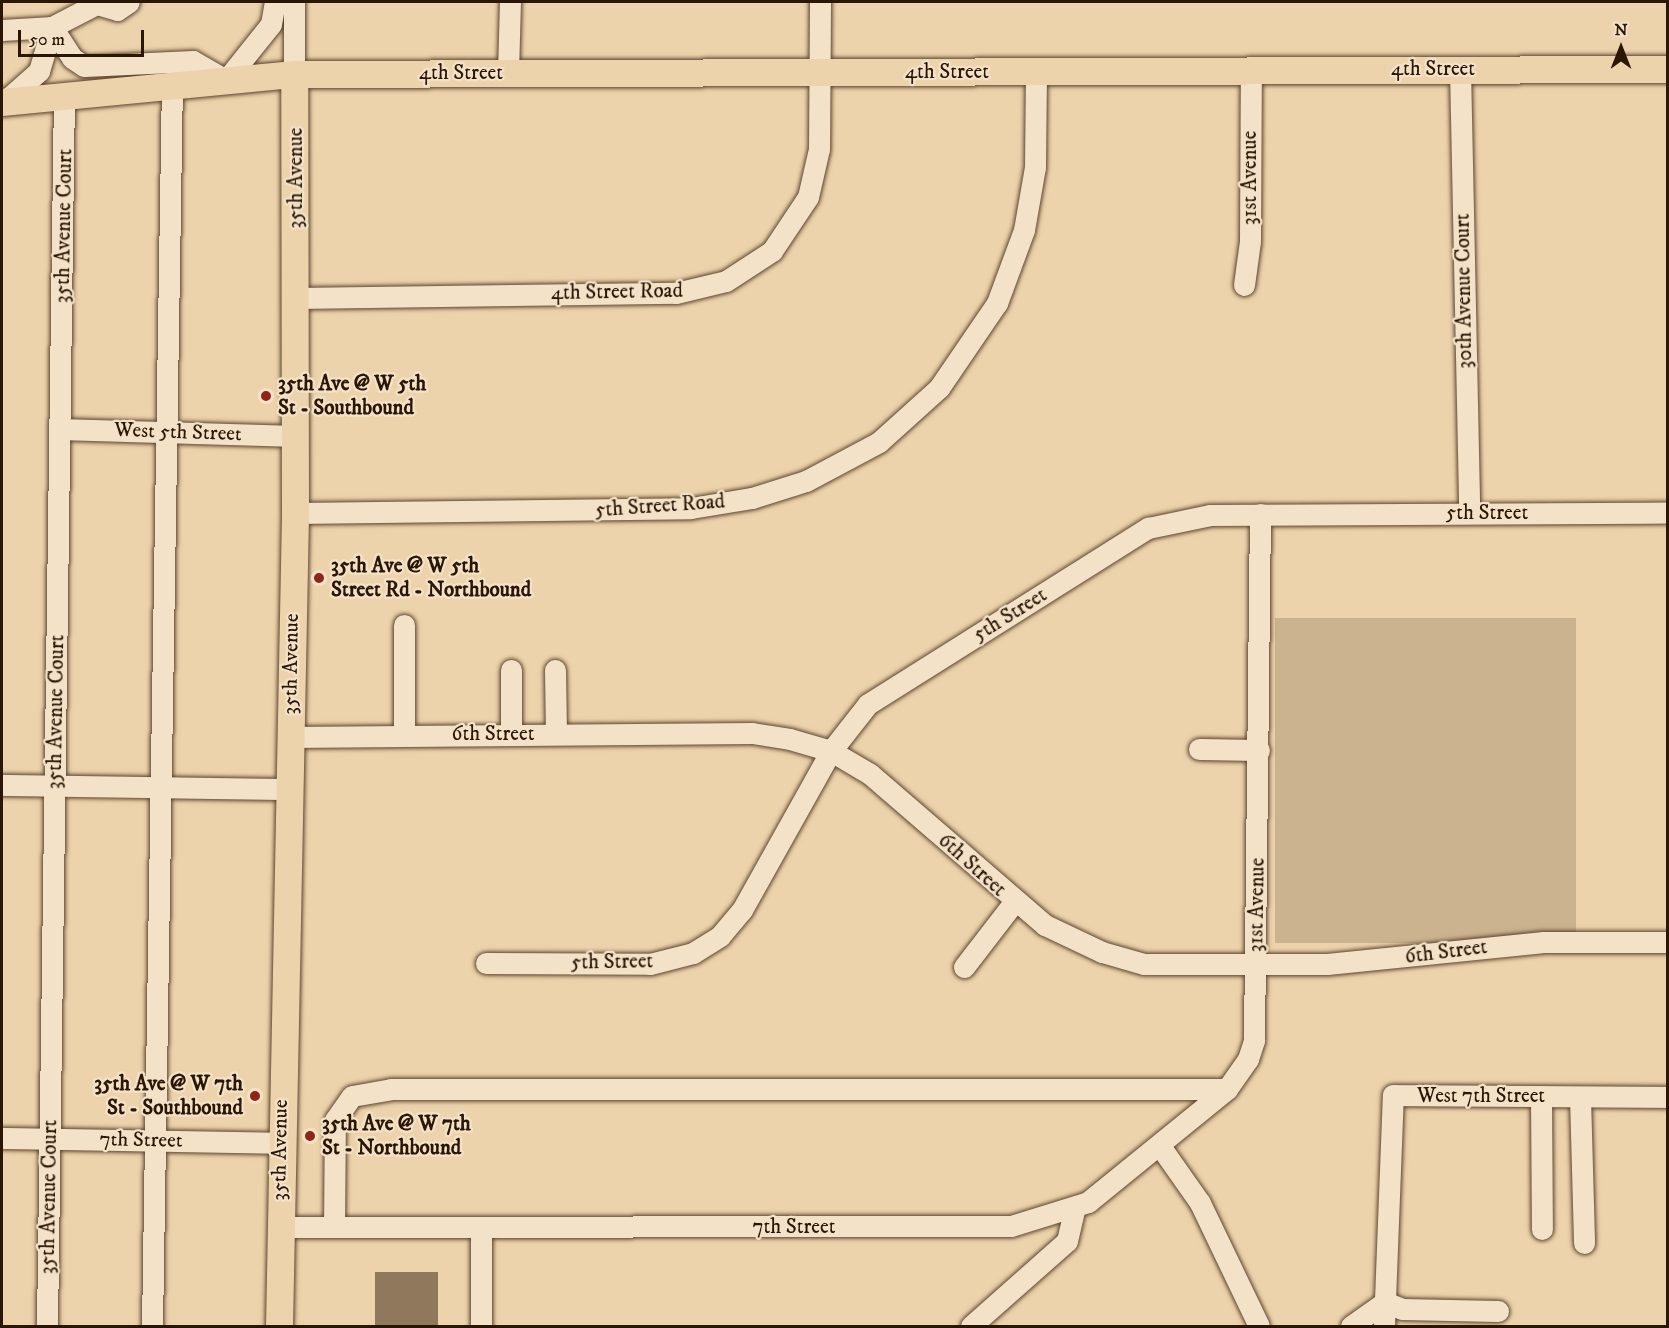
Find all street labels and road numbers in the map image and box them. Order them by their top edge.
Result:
street label: 4th Street [1391,56,1475,82]
street label: 4th Street [905,59,989,85]
street label: 4th Street [419,60,503,86]
street label: 35th Avenue [283,127,309,229]
street label: 31st Avenue [1237,131,1263,225]
street label: 35th Avenue Court [50,149,78,303]
street label: 30th Avenue Court [1450,213,1478,369]
street label: 4th Street Road [551,278,683,306]
street label: West 5th Street [114,417,242,447]
street label: 5th Street Road [594,489,726,523]
street label: 5th Street [1446,500,1528,526]
street label: 5th Street [968,582,1052,648]
street label: 35th Avenue [278,613,304,715]
street label: 35th Avenue Court [42,635,70,789]
street label: 6th Street [452,721,534,747]
street label: 6th Street [933,828,1011,902]
street label: 31st Avenue [1244,858,1270,952]
street label: 6th Street [1403,934,1489,970]
street label: 5th Street [571,949,653,975]
street label: West 7th Street [1417,1083,1545,1109]
street label: 35th Avenue [267,1099,293,1201]
street label: 35th Avenue Court [35,1120,63,1274]
street label: 7th Street [99,1127,183,1153]
street label: 7th Street [753,1214,835,1240]

